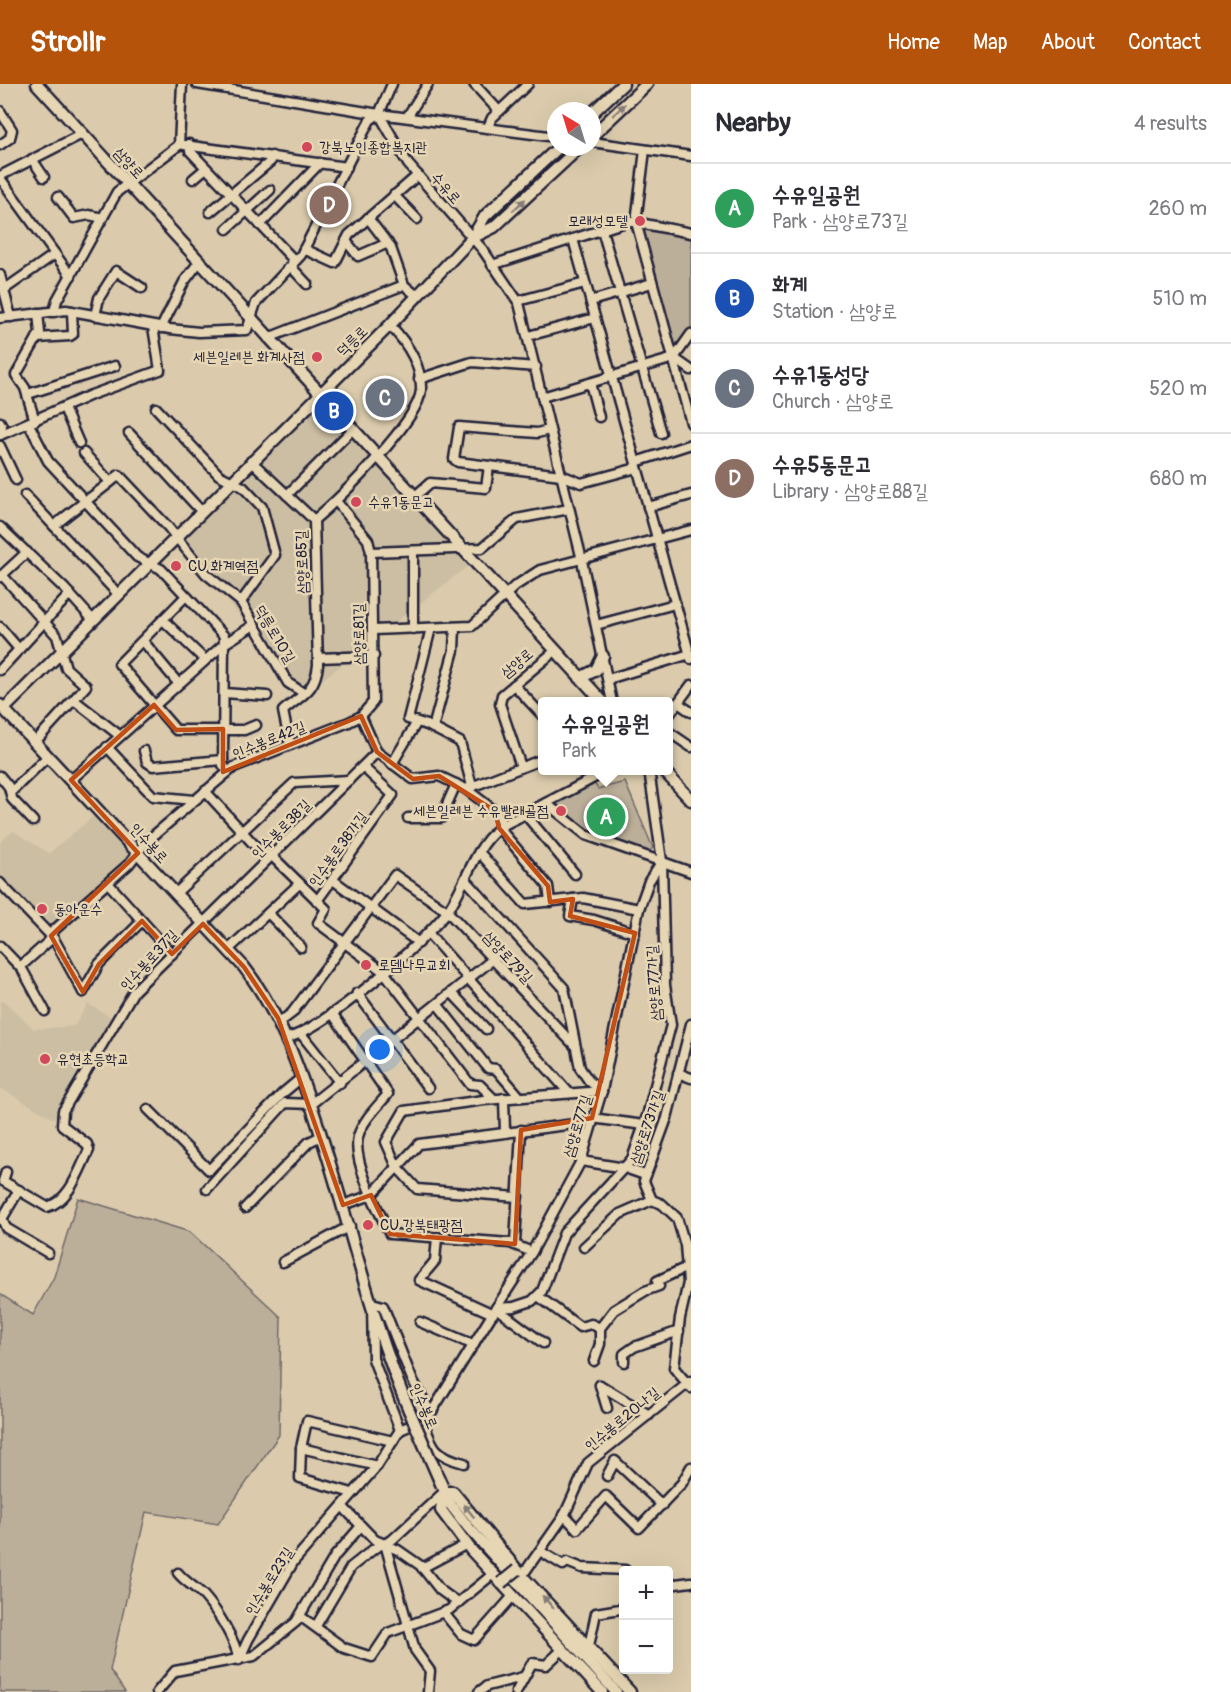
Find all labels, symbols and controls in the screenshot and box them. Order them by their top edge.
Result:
text: Strollr [30,25,105,60]
text: Home [887,29,940,56]
text: Map [973,29,1008,56]
text: About [1041,29,1095,56]
text: Contact [1128,29,1201,56]
north arrow [547,102,601,156]
one-way arrow [612,103,627,117]
text: Nearby [715,107,791,139]
text: 4 results [1134,111,1207,136]
place label: 강북노인종합복지관 [319,138,428,157]
marker: 강북노인종합복지관 [300,140,314,154]
street label: 삼양로 [109,144,148,183]
street label: 수유로 [427,168,465,208]
text: 수유일공원 [772,181,861,209]
pin: D [310,182,348,228]
text: A [728,196,741,221]
text: 260 m [1148,196,1207,221]
one-way arrow [511,198,525,212]
text: Park · 삼양로73길 [772,209,908,234]
place label: 모래성모텔 [568,212,628,231]
marker: 모래성모텔 [633,214,647,228]
text: 화계 [772,271,807,299]
text: B [729,286,740,311]
text: 510 m [1153,286,1207,311]
text: Station · 삼양로 [772,299,897,324]
street label: 덕릉로 [333,322,372,361]
place label: 세븐일레븐 화계사점 [193,348,305,367]
marker: 세븐일레븐 화계사점 [310,350,324,364]
text: 수유1동성당 [772,361,869,389]
pin: C [366,376,404,420]
text: C [728,376,741,401]
text: 520 m [1149,376,1207,401]
pin: B [314,388,354,434]
text: Church · 삼양로 [772,389,894,414]
text: 수유5동문고 [772,451,872,479]
text: D [728,466,741,491]
text: 680 m [1150,466,1207,491]
text: Library · 삼양로88길 [772,479,928,504]
place label: 수유1동문고 [368,493,434,512]
marker: 수유1동문고 [349,495,363,509]
street label: 삼양로85길 [292,530,313,594]
place label: CU 화계역점 [188,557,259,576]
marker: CU 화계역점 [169,559,183,573]
street label: 덕릉로10길 [250,602,299,667]
street label: 삼양로81길 [349,603,370,665]
street label: 삼양로 [497,644,537,682]
popup [538,697,673,775]
text: 수유일공원 [561,710,650,738]
street label: 인수봉로42길 [230,717,309,764]
text: Park [561,738,596,763]
pin: A [586,794,626,840]
street label: 인수봉로38길 [248,796,315,863]
place label: 세븐일레븐 수유빨래골점 [413,802,549,821]
marker: 세븐일레븐 수유빨래골점 [554,804,568,818]
street label: 인수봉로38가길 [305,808,372,891]
street label: 인수봉로 [125,819,172,868]
place label: 동아운수 [54,900,102,919]
marker: 동아운수 [35,902,49,916]
street label: 인수봉로37길 [116,926,182,995]
street label: 삼양로79길 [479,927,536,987]
street label: 삼양로77가길 [642,944,667,1022]
place label: 로뎀나무교회 [378,956,450,975]
marker: 로뎀나무교회 [359,958,373,972]
your location [365,1035,394,1064]
place label: 유현초등학교 [57,1050,129,1069]
marker: 유현초등학교 [38,1052,52,1066]
street label: 삼양로73가길 [626,1088,669,1167]
street label: 삼양로77길 [559,1093,596,1160]
place label: CU 강북태광점 [380,1216,463,1235]
marker: CU 강북태광점 [361,1218,375,1232]
street label: 인수봉로 [405,1380,442,1432]
street label: 인수봉로20나길 [581,1383,664,1455]
one-way arrow [462,1503,475,1519]
street label: 인수봉로23길 [241,1544,298,1619]
map controls [619,1566,673,1674]
button: + [619,1566,673,1620]
one-way arrow [542,1595,555,1610]
button: − [619,1620,673,1674]

